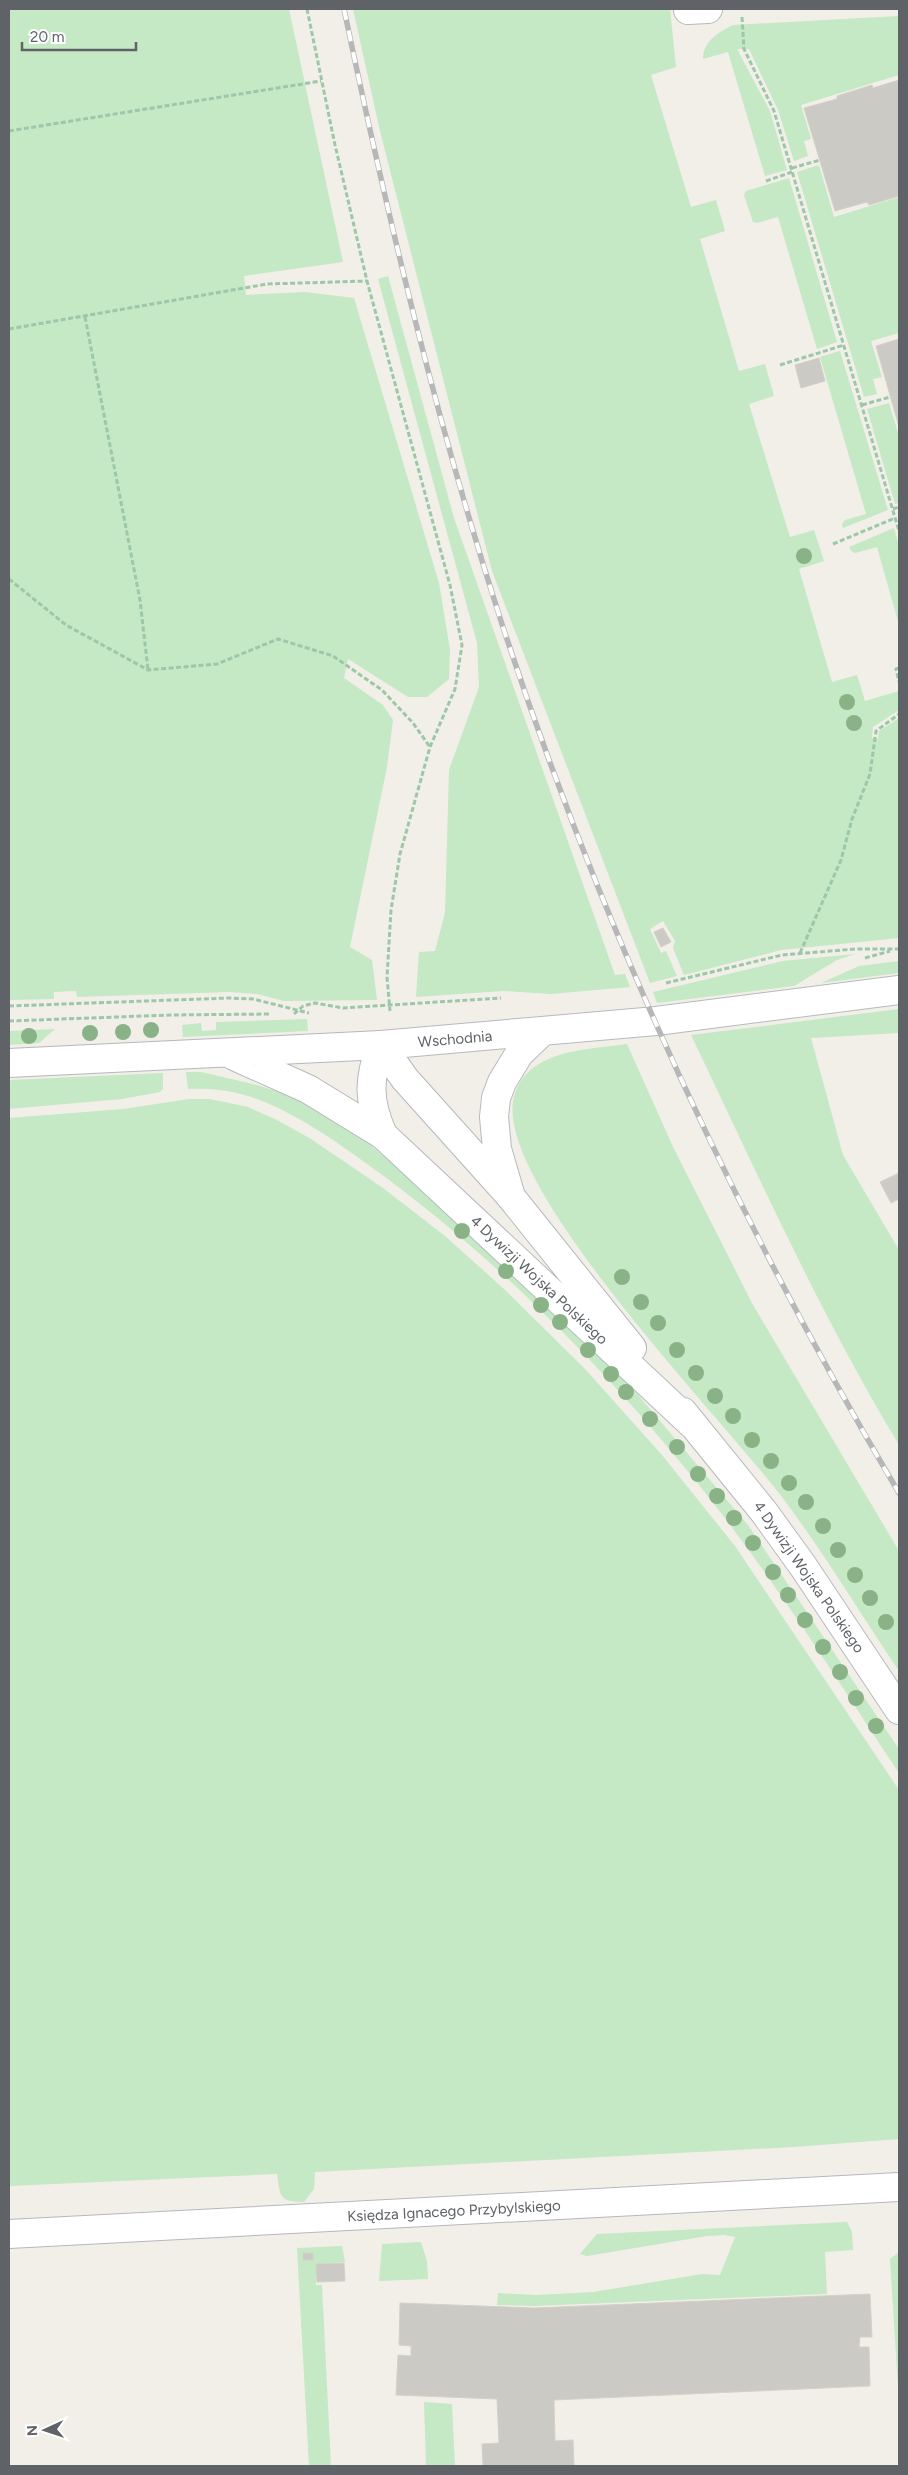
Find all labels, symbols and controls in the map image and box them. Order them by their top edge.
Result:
scale bar [22,20,136,52]
text: 20 m [30,28,64,46]
street label: Wschodnia [417,1027,493,1051]
street label: 4 Dywizji Wojska Polskiego [467,1212,612,1349]
street label: 4 Dywizji Wojska Polskiego [750,1498,868,1657]
street label: Księdza Ignacego Przybylskiego [347,2196,562,2226]
north arrow [20,2405,70,2455]
text: N [24,2425,41,2437]

